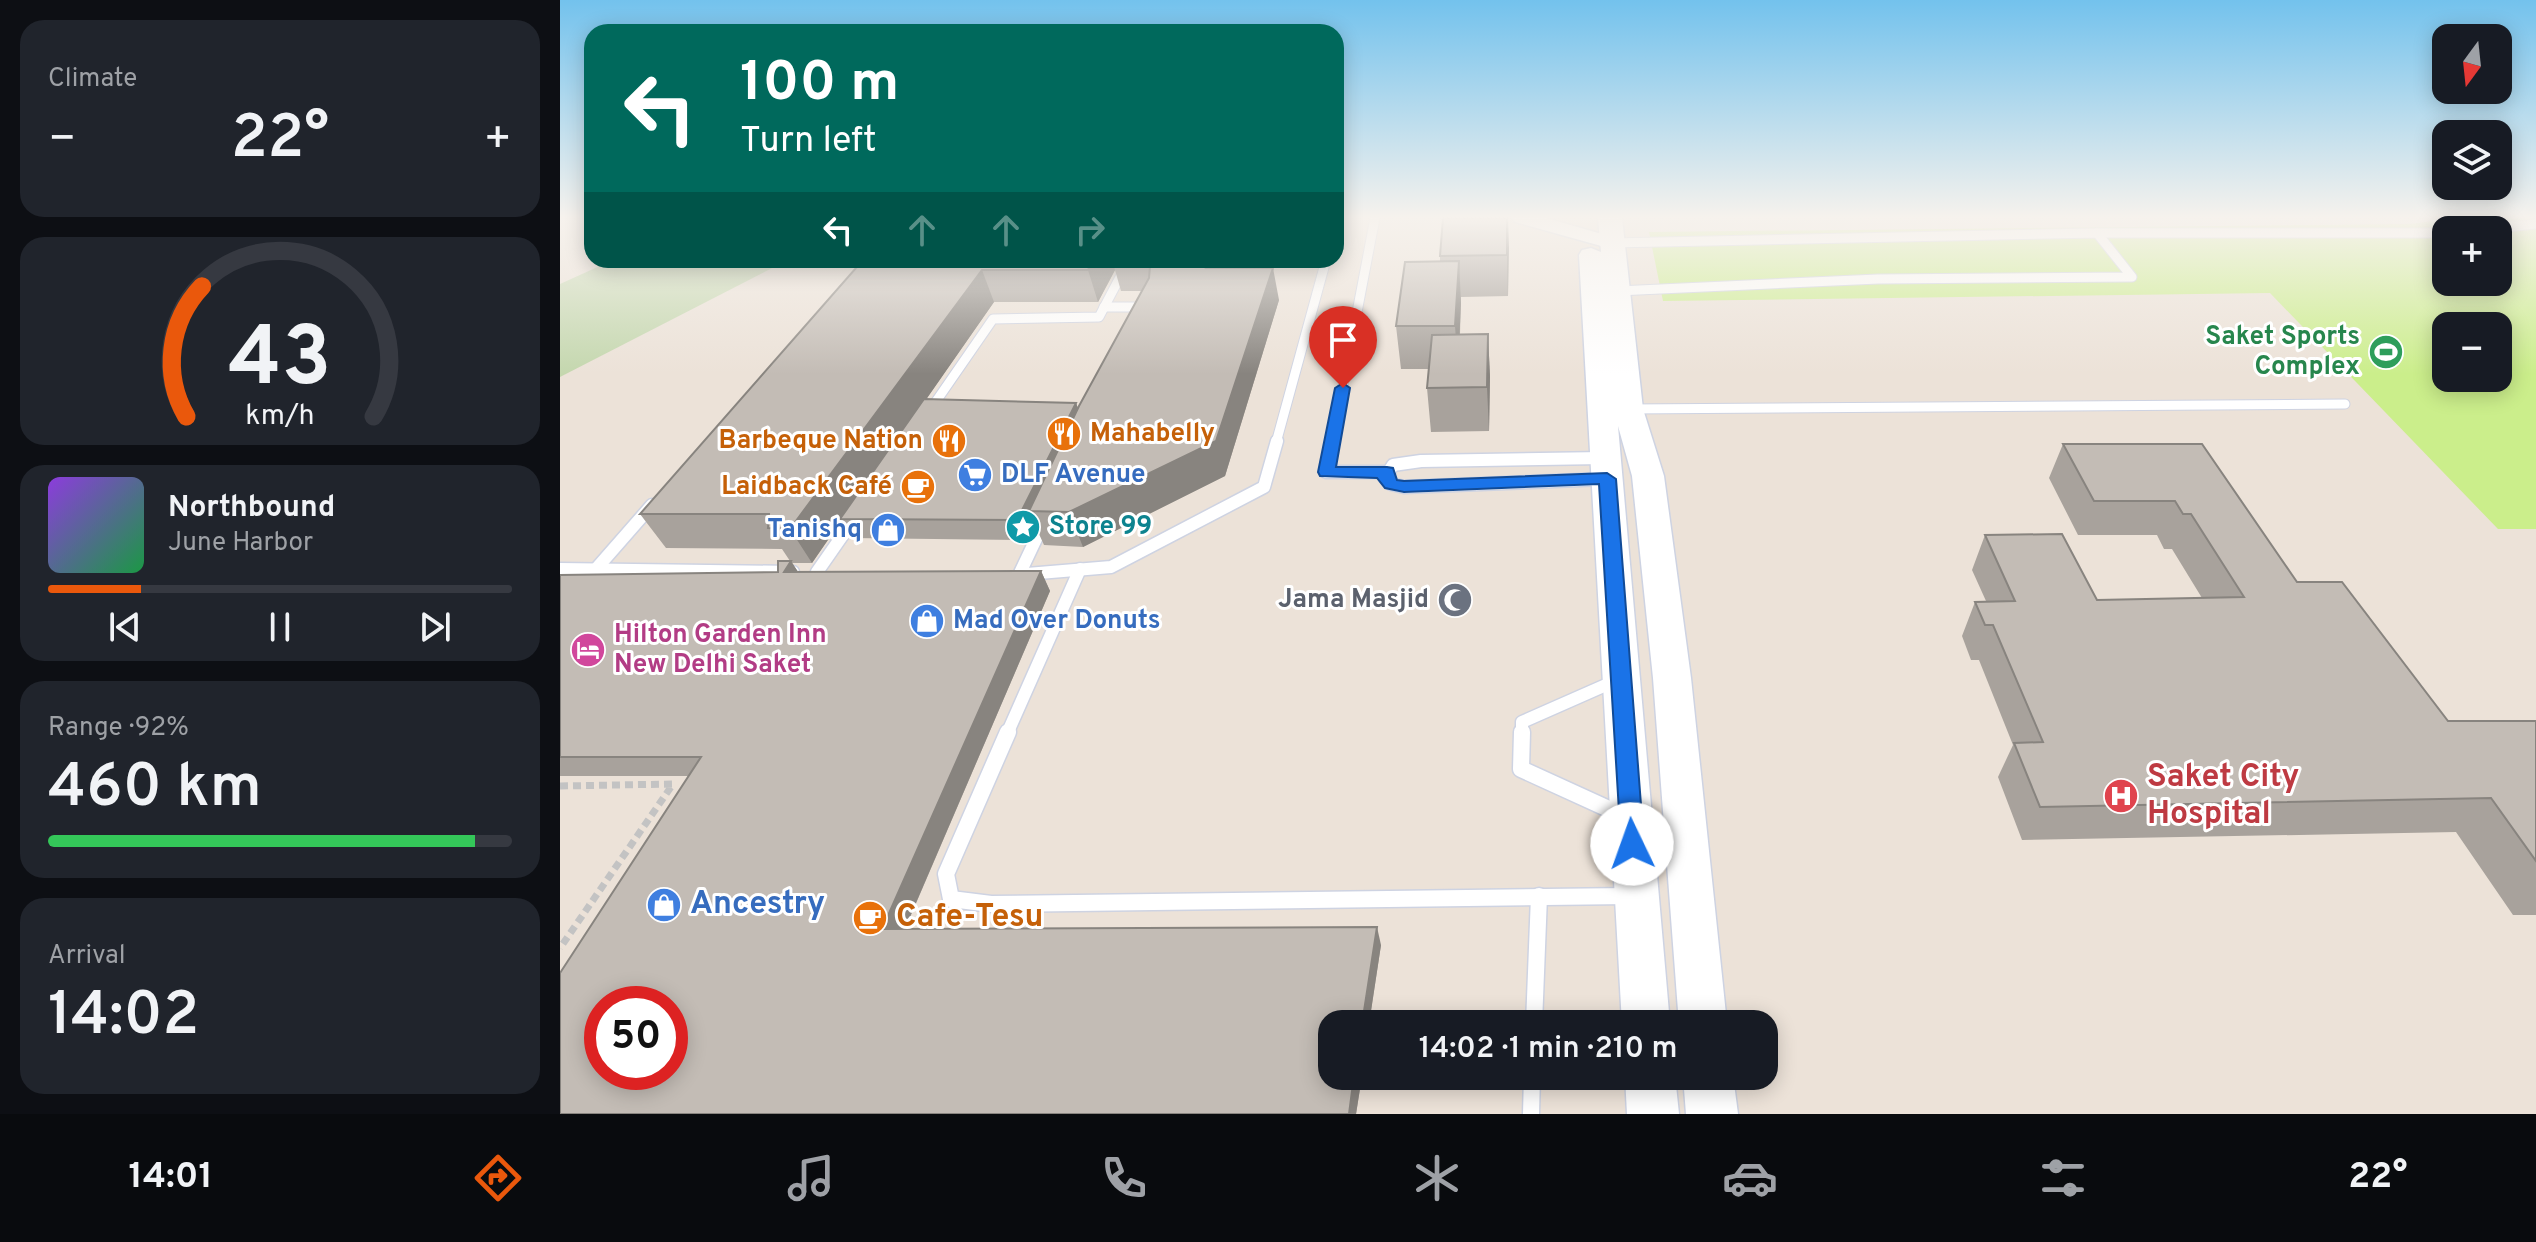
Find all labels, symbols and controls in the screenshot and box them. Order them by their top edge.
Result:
north arrow [2432,24,2512,104]
map controls [2432,24,2512,392]
text: 100 m [740,50,899,120]
icon: left [608,56,712,160]
text: Climate [48,63,137,96]
text: 22° [231,103,329,179]
text: − [48,113,76,169]
text: + [484,113,512,169]
text: Turn left [740,119,877,165]
button: layers [2432,120,2512,200]
icon: left [816,208,860,252]
icon: ahead [900,208,944,252]
icon: ahead [984,208,1028,252]
icon: right [1068,208,1112,252]
button: + [2432,216,2512,296]
pin [1309,306,1377,388]
text: 43 [228,309,332,414]
button: − [2432,312,2512,392]
icon: arrive [1321,318,1365,362]
place label: Saket Sports Complex [2205,321,2360,384]
sports icon: Saket Sports Complex [2367,333,2405,371]
text: km/h [245,399,315,435]
restaurant icon: Mahabelly [1045,415,1083,453]
place label: Mahabelly [1090,418,1215,451]
restaurant icon: Barbeque Nation [930,422,968,460]
place label: Barbeque Nation [719,425,923,458]
supermarket icon: DLF Avenue [956,456,994,494]
place label: DLF Avenue [1001,459,1145,492]
cafe icon: Laidback Café [899,468,937,506]
place label: Laidback Café [721,471,892,504]
text: Northbound [168,490,335,527]
place icon: Store 99 [1004,508,1042,546]
shop icon: Tanishq [869,511,907,549]
place label: Store 99 [1049,511,1152,544]
place label: Tanishq [767,514,862,547]
text: June Harbor [168,527,313,560]
mosque icon: Jama Masjid [1436,581,1474,619]
place label: Jama Masjid [1278,584,1429,617]
shop icon: Mad Over Donuts [908,602,946,640]
icon: previous [103,605,147,649]
icon: pause [258,605,302,649]
icon: next [413,605,457,649]
place label: Mad Over Donuts [953,605,1161,638]
place label: Hilton Garden Inn New Delhi Saket [614,619,827,682]
hotel icon: Hilton Garden Inn New Delhi Saket [569,631,607,669]
text: Range · 92% [48,712,189,745]
text: 460 km [48,752,262,828]
place label: Saket City Hospital [2147,758,2299,835]
hospital icon: Saket City Hospital [2102,777,2140,815]
position arrow [1590,802,1674,886]
place label: Ancestry [690,885,825,925]
shop icon: Ancestry [645,886,683,924]
place label: Cafe-Tesu [896,898,1043,938]
cafe icon: Cafe-Tesu [851,899,889,937]
text: Arrival [48,940,126,973]
text: 14:02 [48,980,199,1056]
speed limit sign: 50 [584,986,688,1090]
text: 14:02 · 1 min · 210 m [1419,1031,1677,1068]
icon: directions [470,1150,526,1206]
icon: music [783,1150,839,1206]
icon: phone [1096,1150,1152,1206]
icon: climate [1409,1150,1465,1206]
icon: car [1722,1150,1778,1206]
icon: filters [2035,1150,2091,1206]
text: 14:01 [129,1155,213,1201]
text: 22° [2348,1155,2407,1201]

